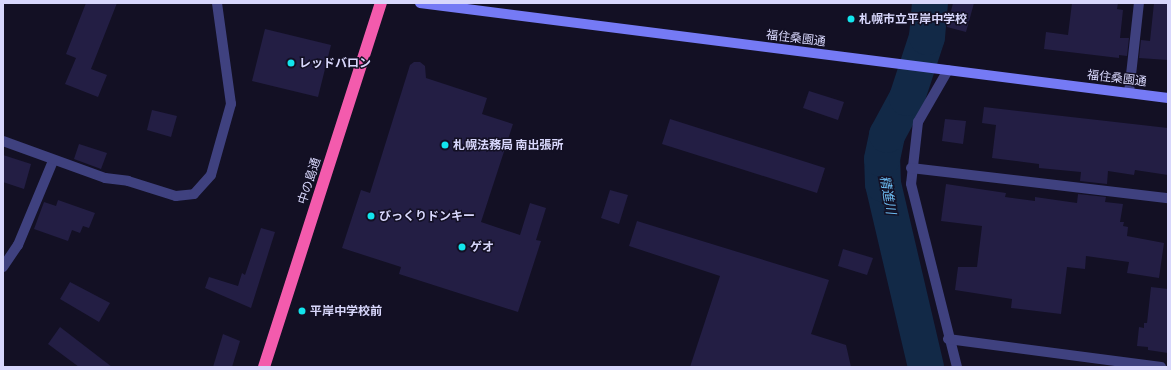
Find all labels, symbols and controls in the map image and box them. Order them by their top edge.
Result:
place label: 札幌市立平岸中学校 [859,12,967,26]
marker: 札幌市立平岸中学校 [846,14,856,24]
street label: 福住桑園通 [765,27,827,49]
place label: レッドバロン [299,56,371,70]
marker: レッドバロン [286,58,296,68]
street label: 福住桑園通 [1086,67,1148,89]
place label: 札幌法務局 南出張所 [453,138,563,152]
marker: 札幌法務局 南出張所 [440,140,450,150]
street label: 中の島通 [295,156,323,206]
water label: 精進川 [876,174,898,216]
place label: びっくりドンキー [379,209,475,223]
marker: びっくりドンキー [366,211,376,221]
place label: ゲオ [470,240,494,254]
marker: ゲオ [457,242,467,252]
place label: 平岸中学校前 [310,304,382,318]
marker: 平岸中学校前 [297,306,307,316]

